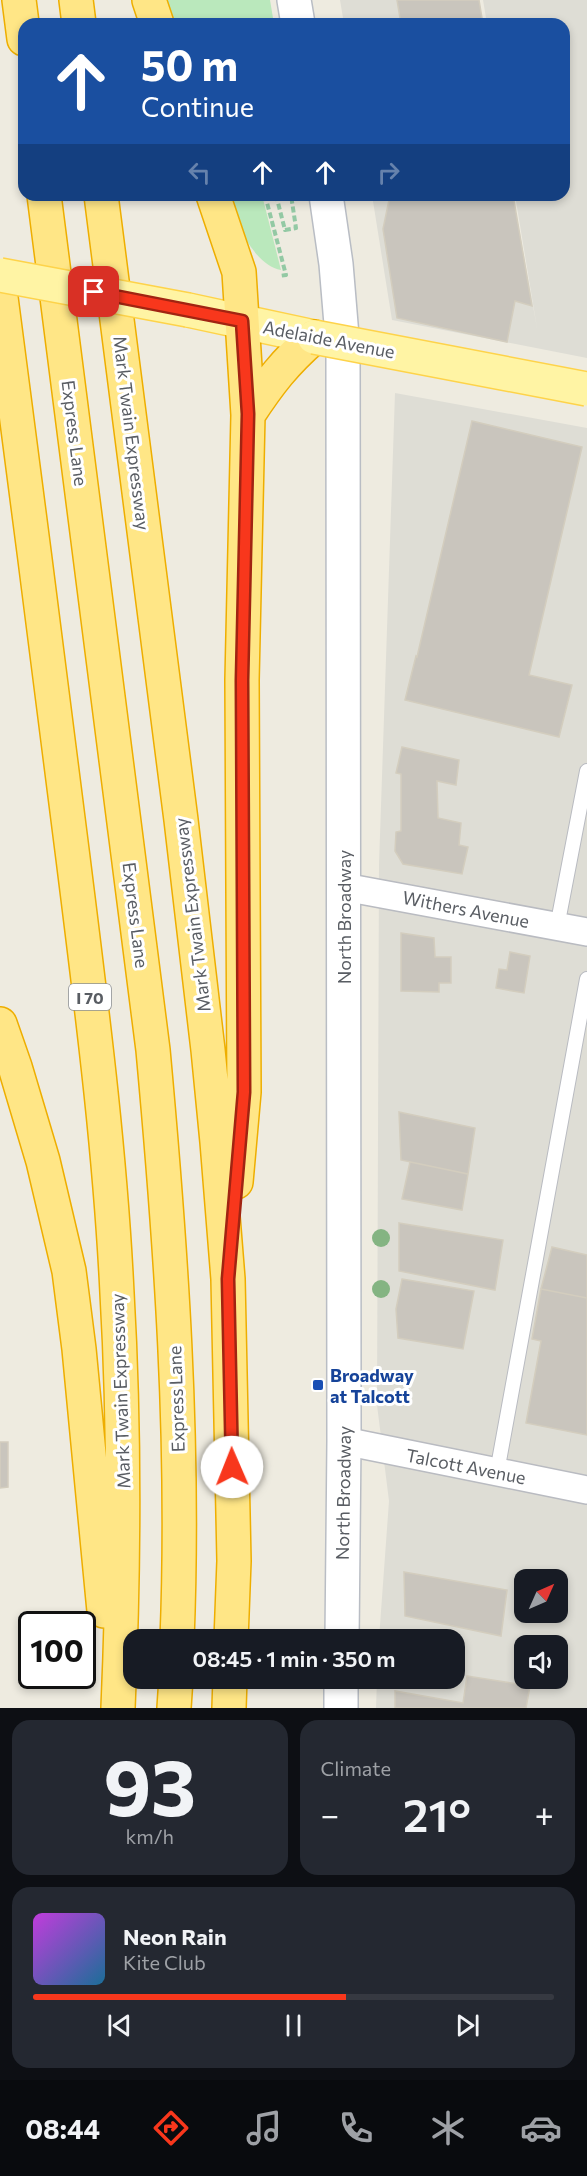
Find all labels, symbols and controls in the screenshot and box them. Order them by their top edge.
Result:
text: 50 m [141,38,238,90]
icon: ahead [42,42,120,120]
text: Continue [141,90,254,123]
icon: left [183,156,216,189]
icon: ahead [246,156,279,189]
icon: ahead [309,156,342,189]
icon: right [372,156,405,189]
pin [68,266,119,317]
icon: arrive [77,275,110,308]
street label: Adelaide Avenue [261,315,397,363]
street label: Mark Twain Expressway [109,335,155,531]
street label: Express Lane [58,379,92,487]
street label: Mark Twain Expressway [169,817,215,1013]
street label: North Broadway [333,850,355,984]
street label: Express Lane [119,861,153,969]
street label: Withers Avenue [401,886,531,932]
road number: I 70 [69,984,111,1010]
street label: Mark Twain Expressway [106,1293,134,1489]
street label: Express Lane [163,1345,189,1453]
place label: Broadway at Talcott [330,1364,414,1407]
marker: Broadway at Talcott [311,1378,325,1392]
street label: North Broadway [331,1426,355,1560]
position arrow [200,1435,264,1499]
street label: Talcott Avenue [404,1444,528,1488]
north arrow [514,1569,568,1623]
map controls [514,1569,568,1689]
speed limit sign: 100 [18,1611,96,1689]
button: sound [514,1635,568,1689]
text: 08:45 · 1 min · 350 m [192,1645,396,1672]
text: 93 [103,1737,196,1832]
text: Climate [321,1756,391,1780]
text: 21° [403,1786,471,1841]
text: − [321,1793,339,1834]
text: + [535,1793,554,1834]
text: km/h [125,1824,174,1848]
text: Neon Rain [123,1923,227,1950]
text: Kite Club [123,1950,206,1974]
icon: previous [103,2009,136,2042]
icon: pause [277,2009,310,2042]
icon: next [451,2009,484,2042]
icon: directions [150,2107,192,2149]
icon: music [243,2107,285,2149]
icon: phone [335,2107,377,2149]
icon: climate [427,2107,469,2149]
icon: car [520,2107,562,2149]
text: 08:44 [25,2112,100,2145]

